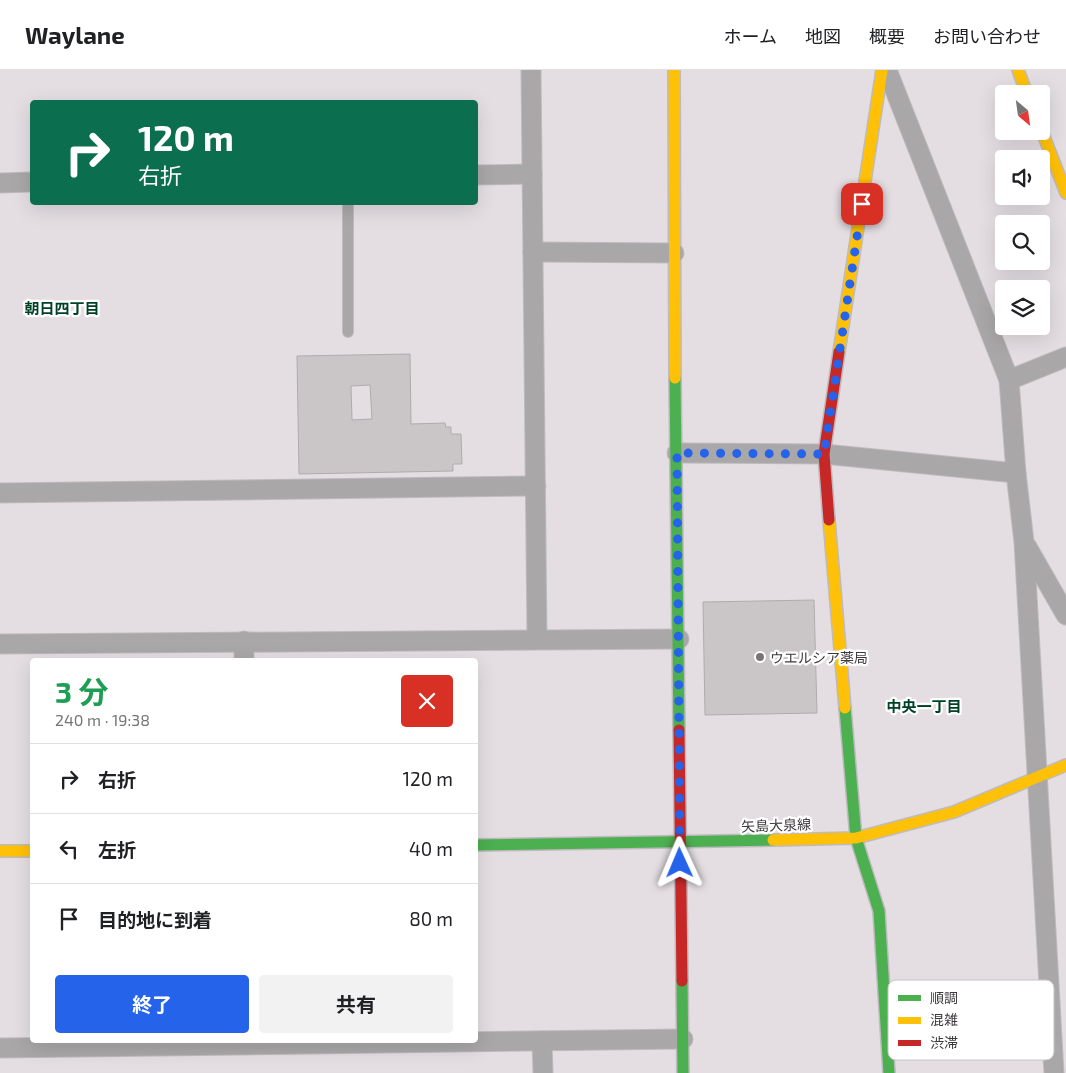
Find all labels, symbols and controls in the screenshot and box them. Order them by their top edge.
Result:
text: Waylane [25,20,125,49]
text: ホーム [724,25,777,47]
text: 地図 [805,25,841,47]
text: 概要 [869,25,905,47]
text: お問い合わせ [933,25,1041,47]
north arrow [995,85,1050,140]
map controls [995,85,1050,335]
text: 120 m [138,116,234,158]
icon: right [55,120,120,185]
button: sound [995,150,1050,205]
text: 右折 [138,162,182,188]
pin [841,183,883,225]
icon: arrive [848,190,876,218]
button: search [995,215,1050,270]
button: layers [995,280,1050,335]
district label: 朝日四丁目 [24,299,100,317]
place label: ウエルシア薬局 [770,649,868,666]
marker: ウエルシア薬局 [754,651,766,663]
text: 3 分 [55,673,109,709]
button: close [401,675,453,727]
district label: 中央一丁目 [886,697,962,715]
text: 240 m · 19:38 [55,710,150,729]
icon: right [55,765,83,793]
text: 120 m [402,767,453,790]
text: 右折 [98,768,136,791]
street label: 矢島大泉線 [741,815,811,835]
icon: left [55,835,83,863]
position arrow [653,836,705,888]
text: 40 m [409,837,453,860]
text: 左折 [98,838,136,861]
icon: arrive [55,905,83,933]
text: 80 m [409,907,453,930]
text: 目的地に到着 [98,908,212,931]
button: 終了 [55,975,249,1033]
button: 共有 [259,975,453,1033]
legend [888,980,1054,1060]
text: 順調 [930,989,958,1006]
text: 混雑 [930,1011,958,1028]
text: 渋滞 [930,1034,958,1051]

